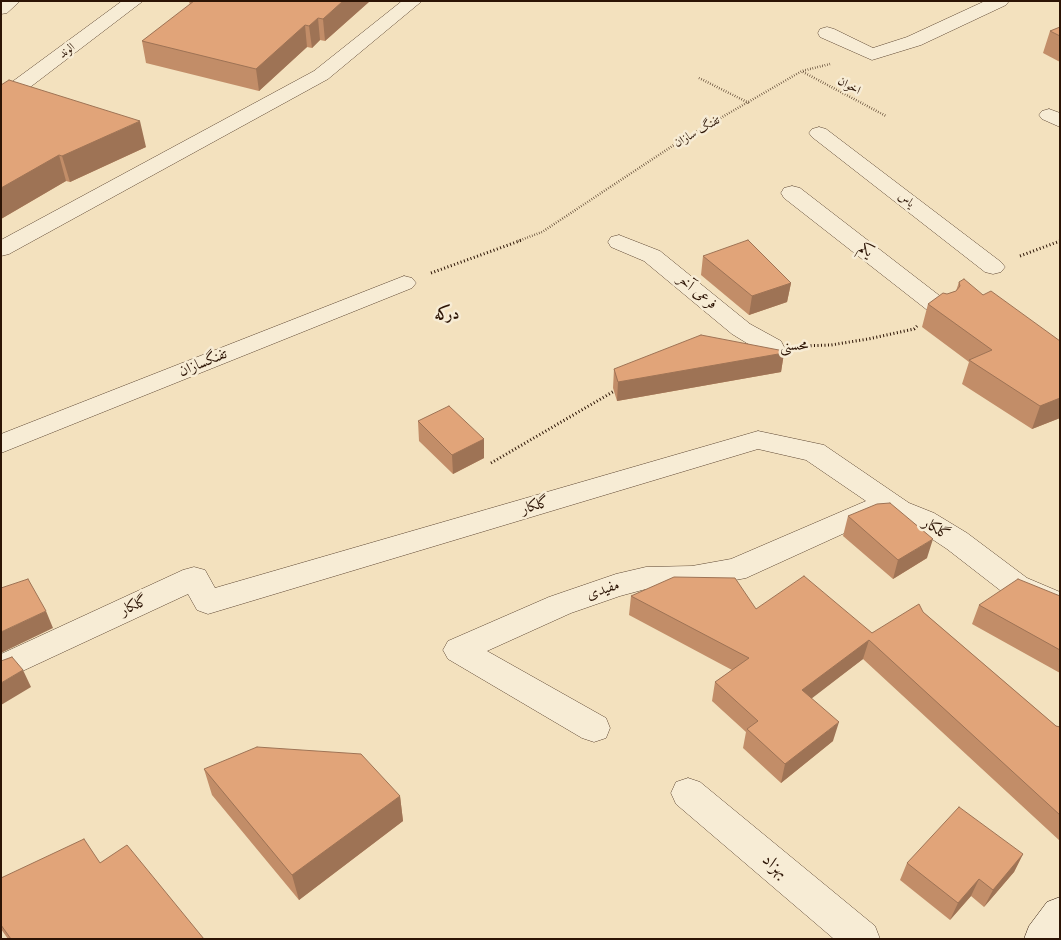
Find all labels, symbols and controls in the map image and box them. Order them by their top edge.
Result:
street label: الوند [56,40,78,62]
street label: اخوان [835,74,863,98]
street label: تفنگ سازان [672,113,722,151]
street label: یاس [895,189,917,211]
street label: یکم [855,239,877,261]
street label: فرعی آخر [673,270,721,314]
district label: درکه [434,305,460,325]
street label: محسنی [779,336,809,356]
street label: تفنگسازان [176,345,230,381]
street label: گلکار [519,493,551,519]
street label: گلکار [919,514,953,544]
street label: مفیدی [584,576,622,604]
street label: گلکار [117,592,151,620]
street label: بهزاد [757,849,793,883]

